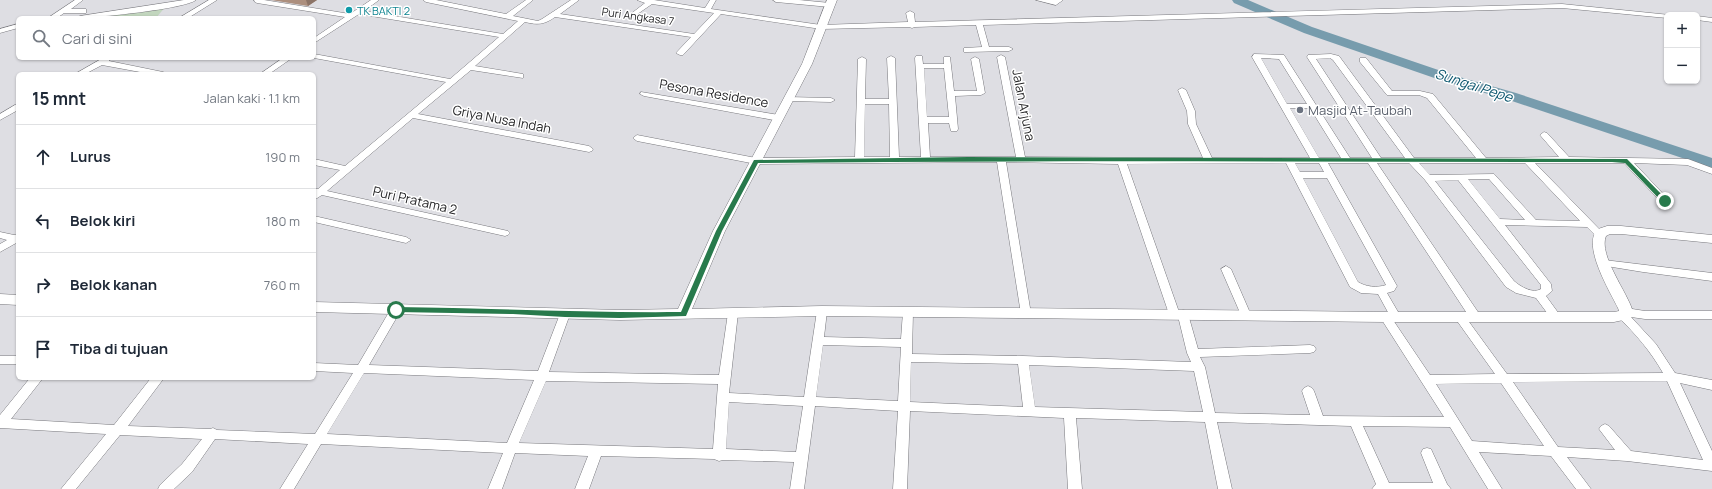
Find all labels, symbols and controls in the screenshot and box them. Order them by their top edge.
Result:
place label: TK BAKTI 2 [357,3,410,18]
street label: Puri Angkasa 7 [601,3,675,29]
marker: TK BAKTI 2 [344,5,354,15]
map controls [1664,12,1700,84]
button: + [1664,12,1700,48]
search box [16,16,316,60]
icon: search [30,27,52,49]
text: Cari di sini [62,28,132,49]
button: − [1664,48,1700,84]
water label: Sungai Pepe [1433,64,1516,107]
street label: Jalan Arjuna [1008,68,1040,142]
street label: Pesona Residence [658,75,770,112]
text: 15 mnt [32,87,86,110]
text: Jalan kaki · 1.1 km [203,89,300,107]
street label: Griya Nusa Indah [451,101,553,137]
place label: Masjid At-Taubah [1308,101,1412,119]
marker: Masjid At-Taubah [1295,105,1305,115]
icon: ahead [32,146,54,168]
text: Lurus [70,146,111,167]
text: 190 m [265,148,300,166]
street label: Puri Pratama 2 [371,182,459,218]
route end [1656,192,1674,210]
icon: left [32,210,54,232]
text: Belok kiri [70,210,136,231]
text: 180 m [266,212,300,230]
icon: right [32,274,54,296]
text: Belok kanan [70,274,157,295]
text: 760 m [264,276,300,294]
route start [387,301,405,319]
icon: arrive [32,338,54,360]
text: Tiba di tujuan [70,338,168,359]

